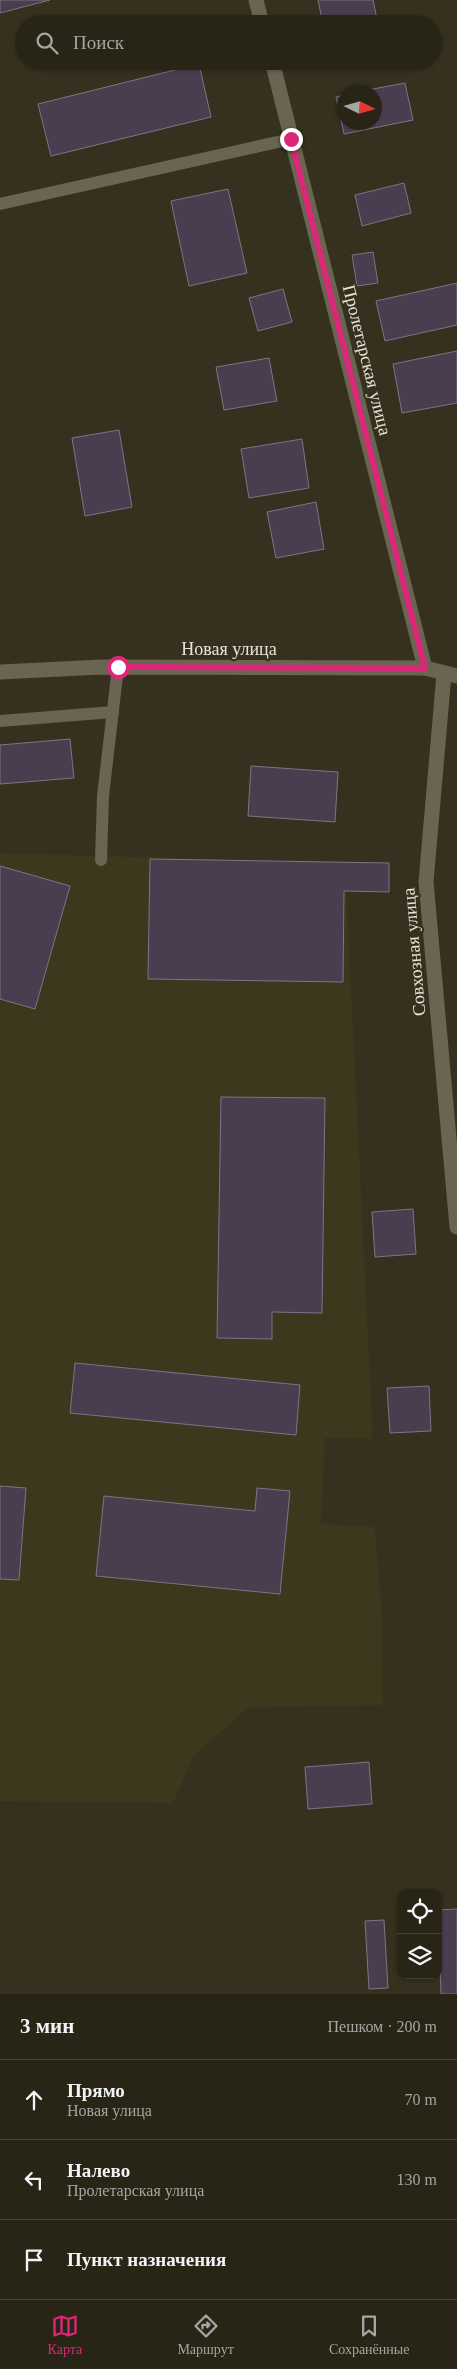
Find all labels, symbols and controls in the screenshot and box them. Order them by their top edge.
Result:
search box [15,15,442,70]
icon: search [33,29,61,57]
text: Поиск [73,32,124,53]
north arrow [337,85,382,130]
route end [280,128,303,151]
street label: Пролетарская улица [339,283,395,437]
street label: Новая улица [181,639,277,659]
route start [107,656,130,679]
street label: Совхозная улица [398,887,430,1017]
map controls [397,1889,442,1979]
button: locate [397,1889,442,1934]
button: layers [397,1934,442,1979]
text: 3 мин [20,2014,74,2038]
text: Пешком · 200 m [327,2018,437,2035]
text: Прямо [67,2080,125,2101]
icon: ahead [20,2086,48,2114]
text: 70 m [405,2091,437,2108]
text: Новая улица [67,2102,152,2119]
text: Налево [67,2160,130,2181]
icon: left [20,2166,48,2194]
text: 130 m [397,2171,437,2188]
text: Пролетарская улица [67,2182,204,2199]
icon: arrive [20,2246,48,2274]
text: Пункт назначения [67,2249,226,2270]
tab: Карта [48,2312,82,2358]
tab: Маршрут [177,2312,234,2358]
tab: Сохранённые [329,2312,409,2358]

